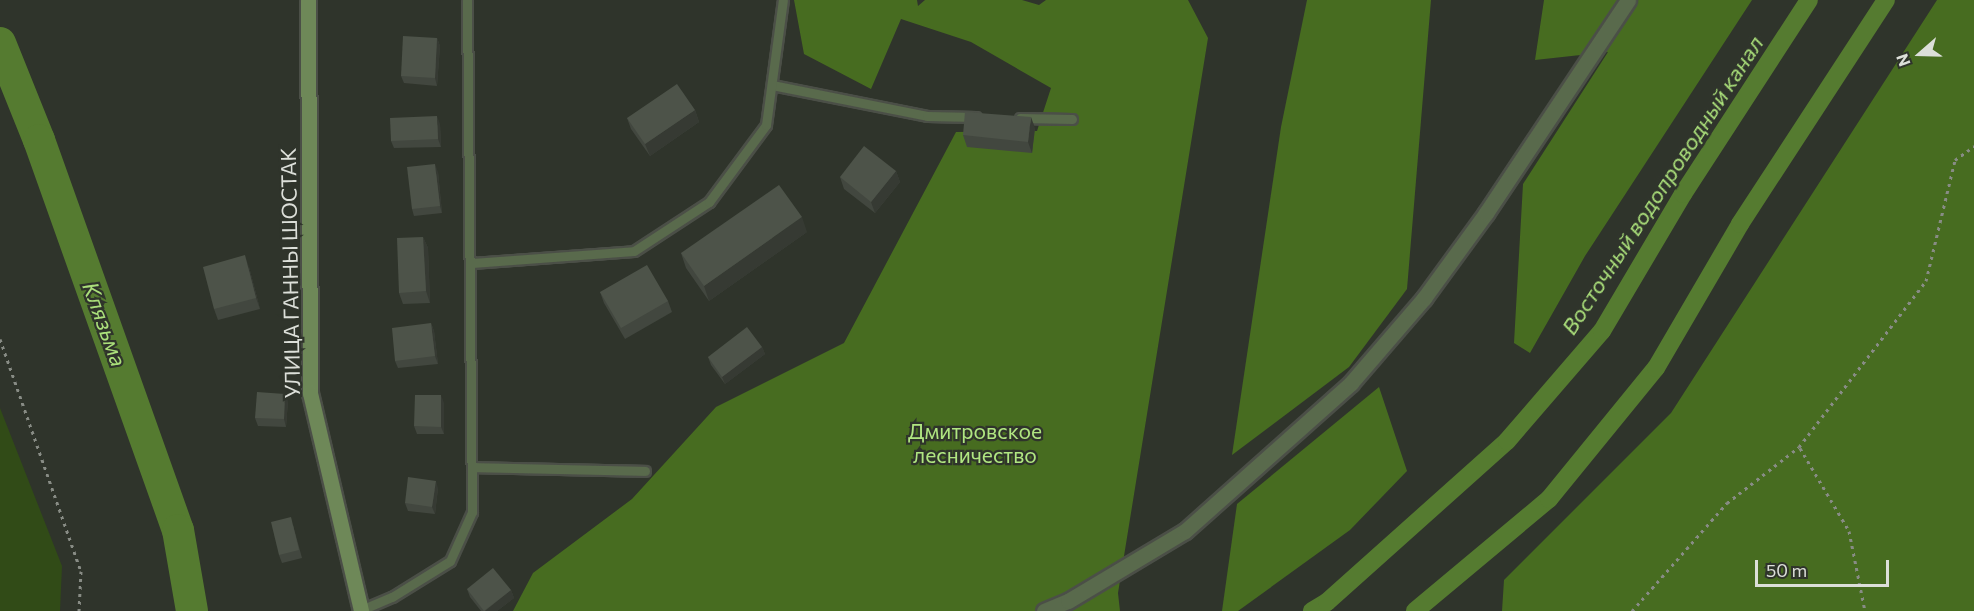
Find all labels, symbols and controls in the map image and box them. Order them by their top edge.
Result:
north arrow [1890,24,1950,84]
water label: Восточный водопроводный канал [1556,31,1768,339]
text: N [1892,51,1914,69]
street label: УЛИЦА ГАННЫ ШОСТАК [275,147,305,399]
water label: Клязьма [78,278,132,370]
park label: Дмитровское лесничество [908,418,1042,468]
scale bar [1758,548,1892,586]
text: 50 m [1766,559,1807,581]

